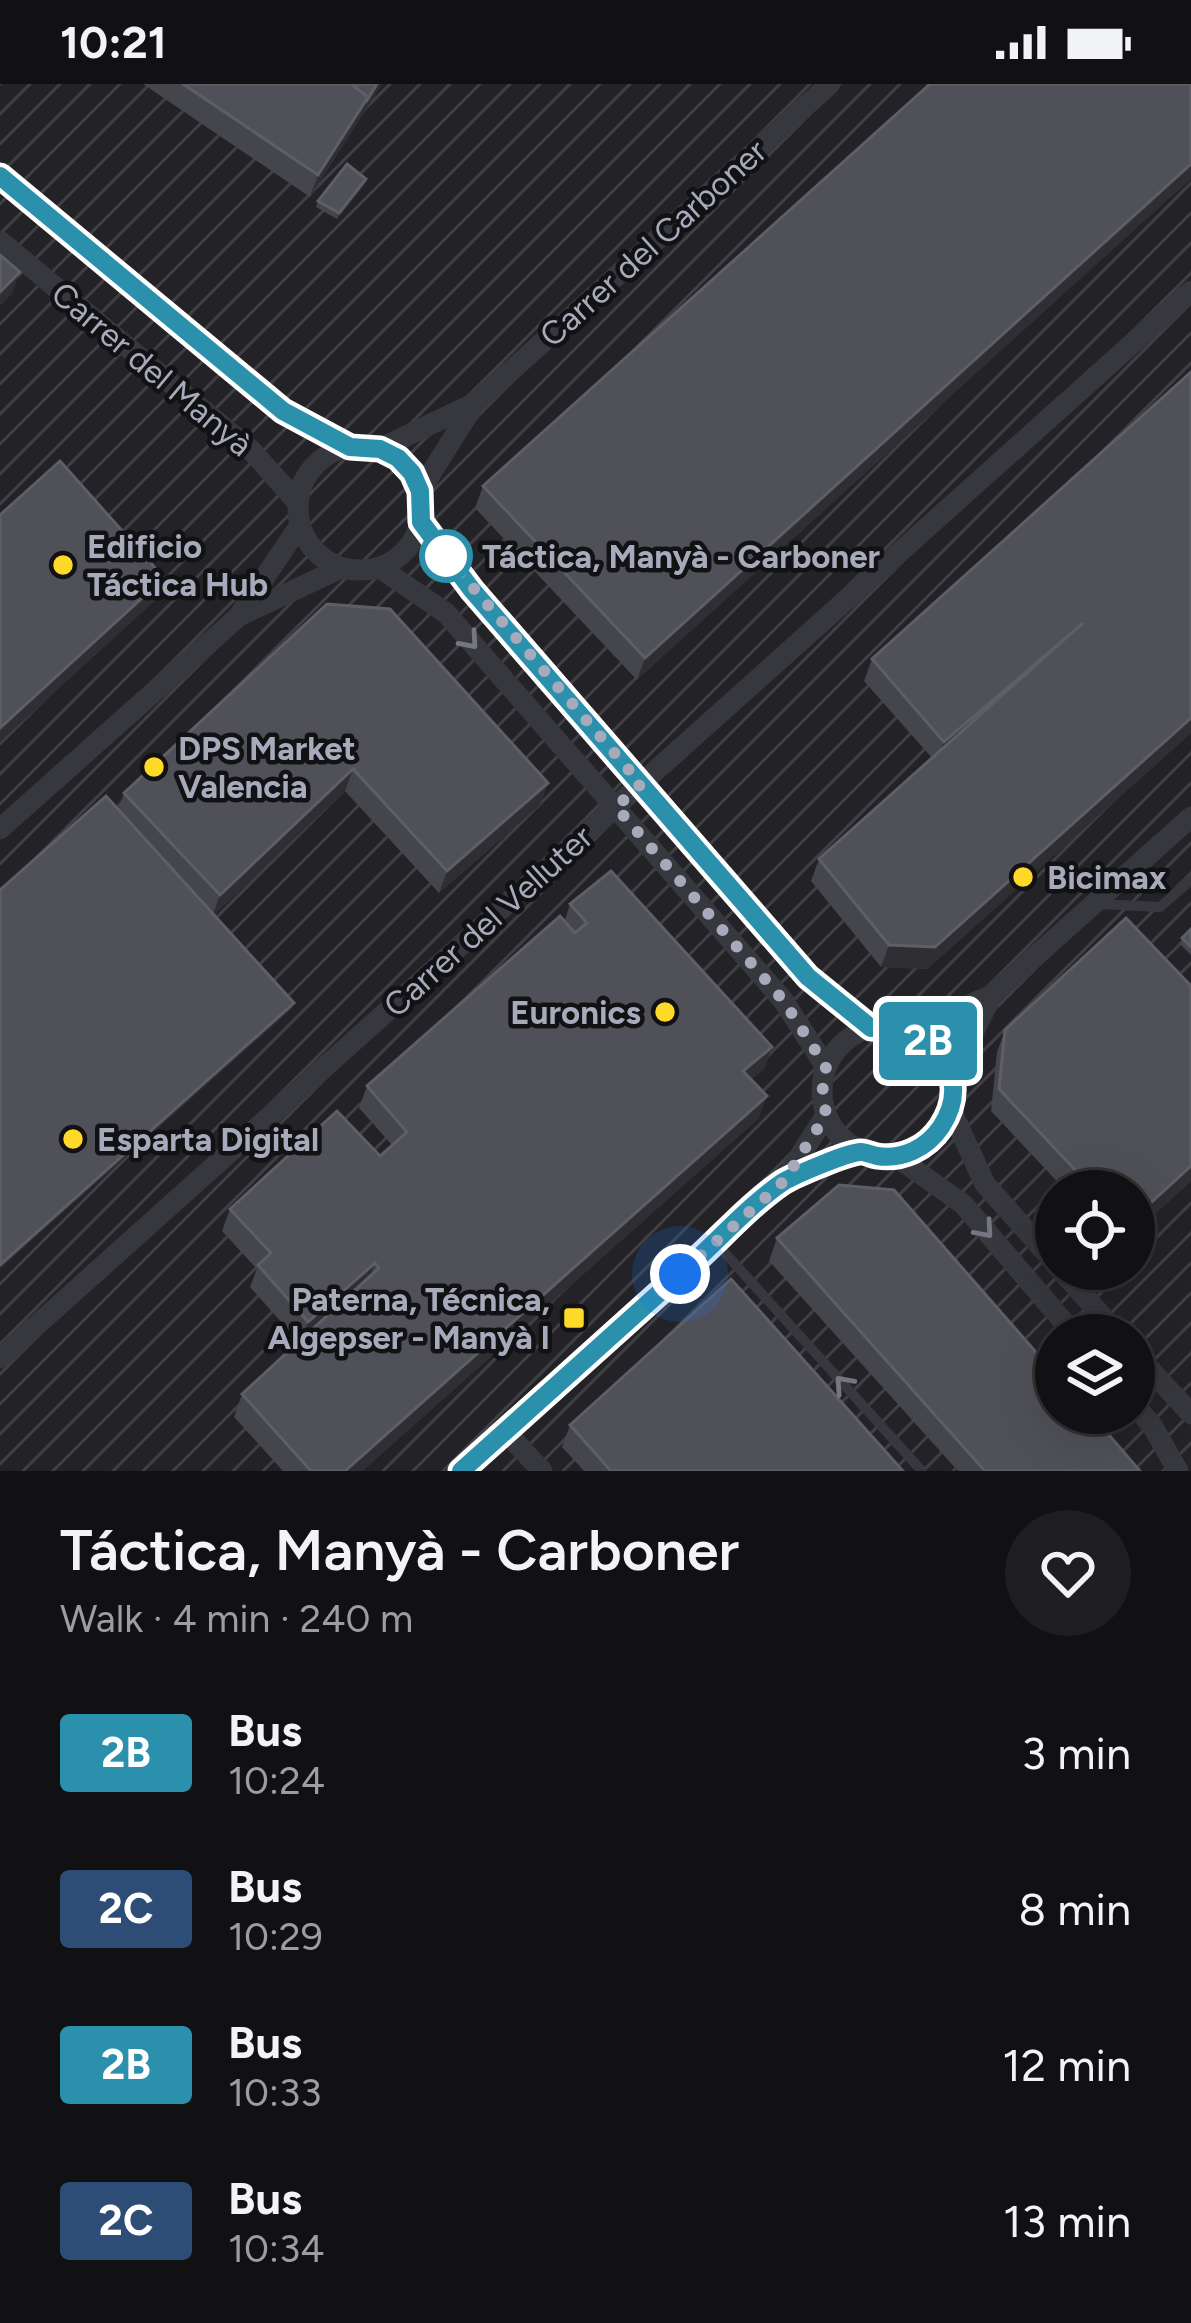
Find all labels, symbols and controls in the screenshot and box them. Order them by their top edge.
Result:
text: 10:21 [60,15,167,69]
street label: Carrer del Carboner [532,131,774,355]
street label: Carrer del Manyà [44,274,260,464]
place label: Edificio Táctica Hub [87,527,268,604]
marker: Táctica, Manyà - Carboner [421,531,471,581]
place label: Táctica, Manyà - Carboner [482,537,881,576]
marker: Edificio Táctica Hub [50,552,76,578]
one-way arrow [456,627,477,649]
place label: DPS Market Valencia [178,729,356,806]
marker: DPS Market Valencia [141,754,167,780]
street label: Carrer del Velluter [376,817,600,1025]
place label: Bicimax [1047,858,1167,897]
marker: Bicimax [1010,864,1036,890]
place label: Euronics [510,993,641,1032]
marker: Euronics [652,999,678,1025]
line badge: 2B [874,1002,982,1080]
text: 2B [903,1015,953,1066]
place label: Esparta Digital [97,1120,319,1159]
marker: Esparta Digital [60,1126,86,1152]
map controls [1035,1170,1155,1434]
button: locate [1035,1170,1155,1290]
one-way arrow [971,1216,992,1238]
your location [650,1244,710,1304]
place label: Paterna, Técnica, Algepser - Manyà I [268,1280,550,1357]
marker: Paterna, Técnica, Algepser - Manyà I [561,1305,587,1331]
button: layers [1035,1314,1155,1434]
one-way arrow [836,1377,857,1398]
button: heart [1005,1510,1131,1636]
text: Táctica, Manyà - Carboner [60,1516,739,1584]
text: Walk · 4 min · 240 m [60,1595,413,1642]
text: Bus [228,1703,302,1757]
text: 3 min [1022,1726,1131,1780]
text: 2B [101,1727,151,1778]
text: 10:24 [228,1757,325,1804]
text: Bus [228,1859,302,1913]
text: 8 min [1018,1882,1131,1936]
text: 2C [99,1883,153,1934]
text: 10:29 [228,1913,323,1960]
text: Bus [228,2015,302,2069]
text: 12 min [1002,2038,1131,2092]
text: 2B [101,2039,151,2090]
text: 10:33 [228,2069,321,2116]
text: Bus [228,2171,302,2225]
text: 13 min [1003,2194,1131,2248]
text: 2C [99,2195,153,2246]
text: 10:34 [228,2225,324,2272]

